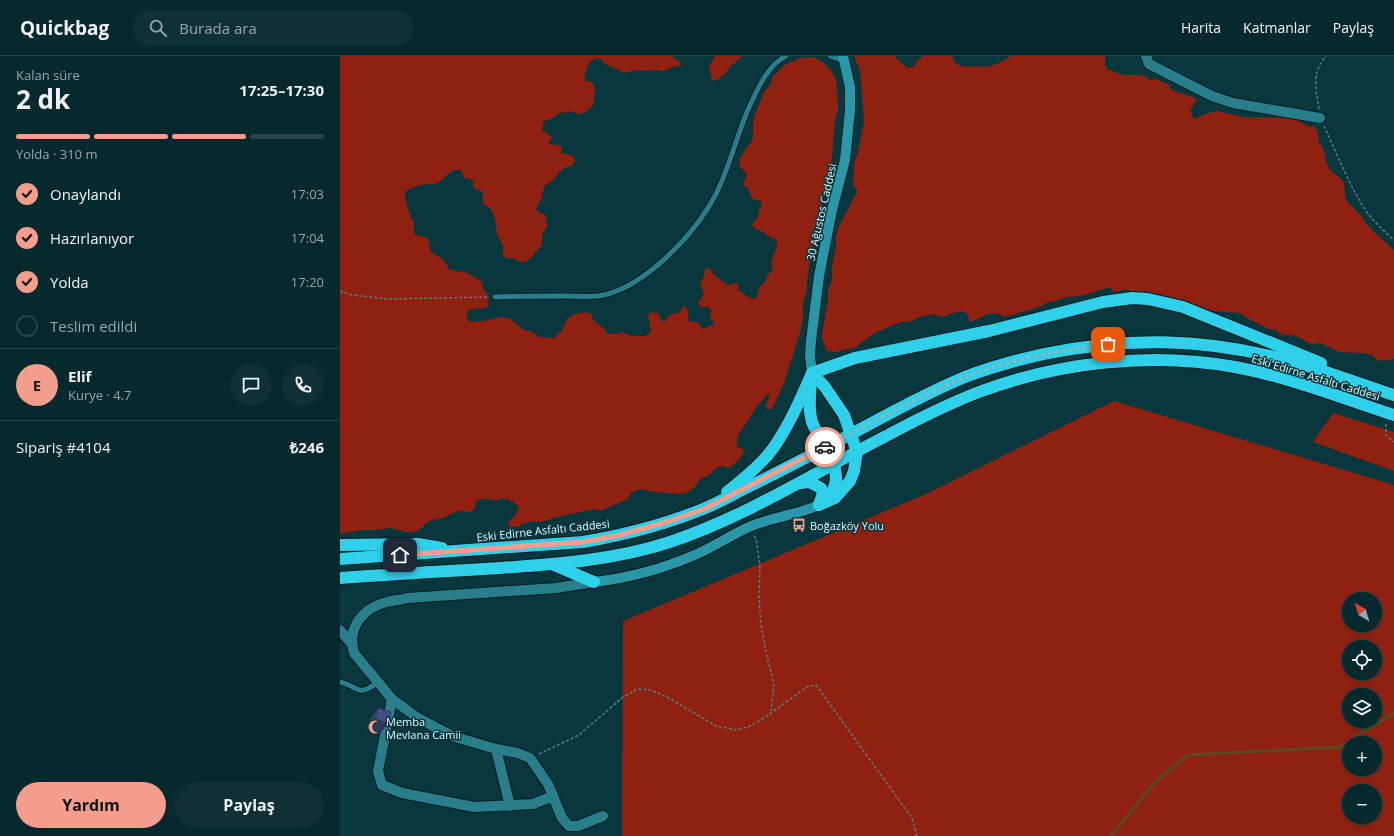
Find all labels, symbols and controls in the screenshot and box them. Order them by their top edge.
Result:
search box [133,10,413,46]
text: Quickbag [20,15,109,41]
icon: search [147,17,169,39]
text: Burada ara [179,18,257,38]
text: Harita [1181,18,1221,37]
text: Katmanlar [1243,18,1311,37]
text: Paylaş [1333,18,1374,37]
text: Kalan süre [16,66,80,84]
text: 17:25–17:30 [239,80,324,100]
text: 2 dk [16,81,70,117]
text: Yolda · 310 m [16,145,97,163]
street label: 30 Ağustos Caddesi [802,162,840,262]
icon: check [16,183,38,205]
text: Onaylandı [50,184,121,204]
text: 17:03 [291,185,324,203]
icon: check [16,227,38,249]
text: Hazırlanıyor [50,228,134,248]
text: 17:04 [291,229,324,247]
icon: check [16,271,38,293]
text: Yolda [50,272,89,292]
text: 17:20 [291,273,324,291]
text: Teslim edildi [50,316,137,336]
pin [1091,327,1125,361]
icon: bag [1097,333,1119,355]
street label: Eski Edirne Asfaltı Caddesi [1250,350,1382,404]
button: chat [230,364,272,406]
button: phone [282,364,324,406]
text: Elif [68,366,91,386]
text: E [33,375,41,395]
text: Kurye · 4.7 [68,386,132,404]
courier [805,427,845,467]
icon: car [814,436,836,458]
text: Sipariş #4104 [16,437,110,457]
text: ₺246 [290,437,324,457]
street label: Eski Edirne Asfaltı Caddesi [476,516,610,544]
bus stop icon: Boğazköy Yolu [791,517,807,533]
place label: Boğazköy Yolu [810,518,884,533]
pin [383,538,417,572]
icon: home [389,544,411,566]
north arrow [1342,592,1382,632]
map controls [1342,592,1382,824]
button: locate [1342,640,1382,680]
button: layers [1342,688,1382,728]
place label: Memba Mevlana Camii [386,714,461,742]
mosque icon: Memba Mevlana Camii [367,719,383,735]
button: + [1342,736,1382,776]
button: Yardım [16,782,166,828]
button: Paylaş [174,782,324,828]
button: − [1342,784,1382,824]

